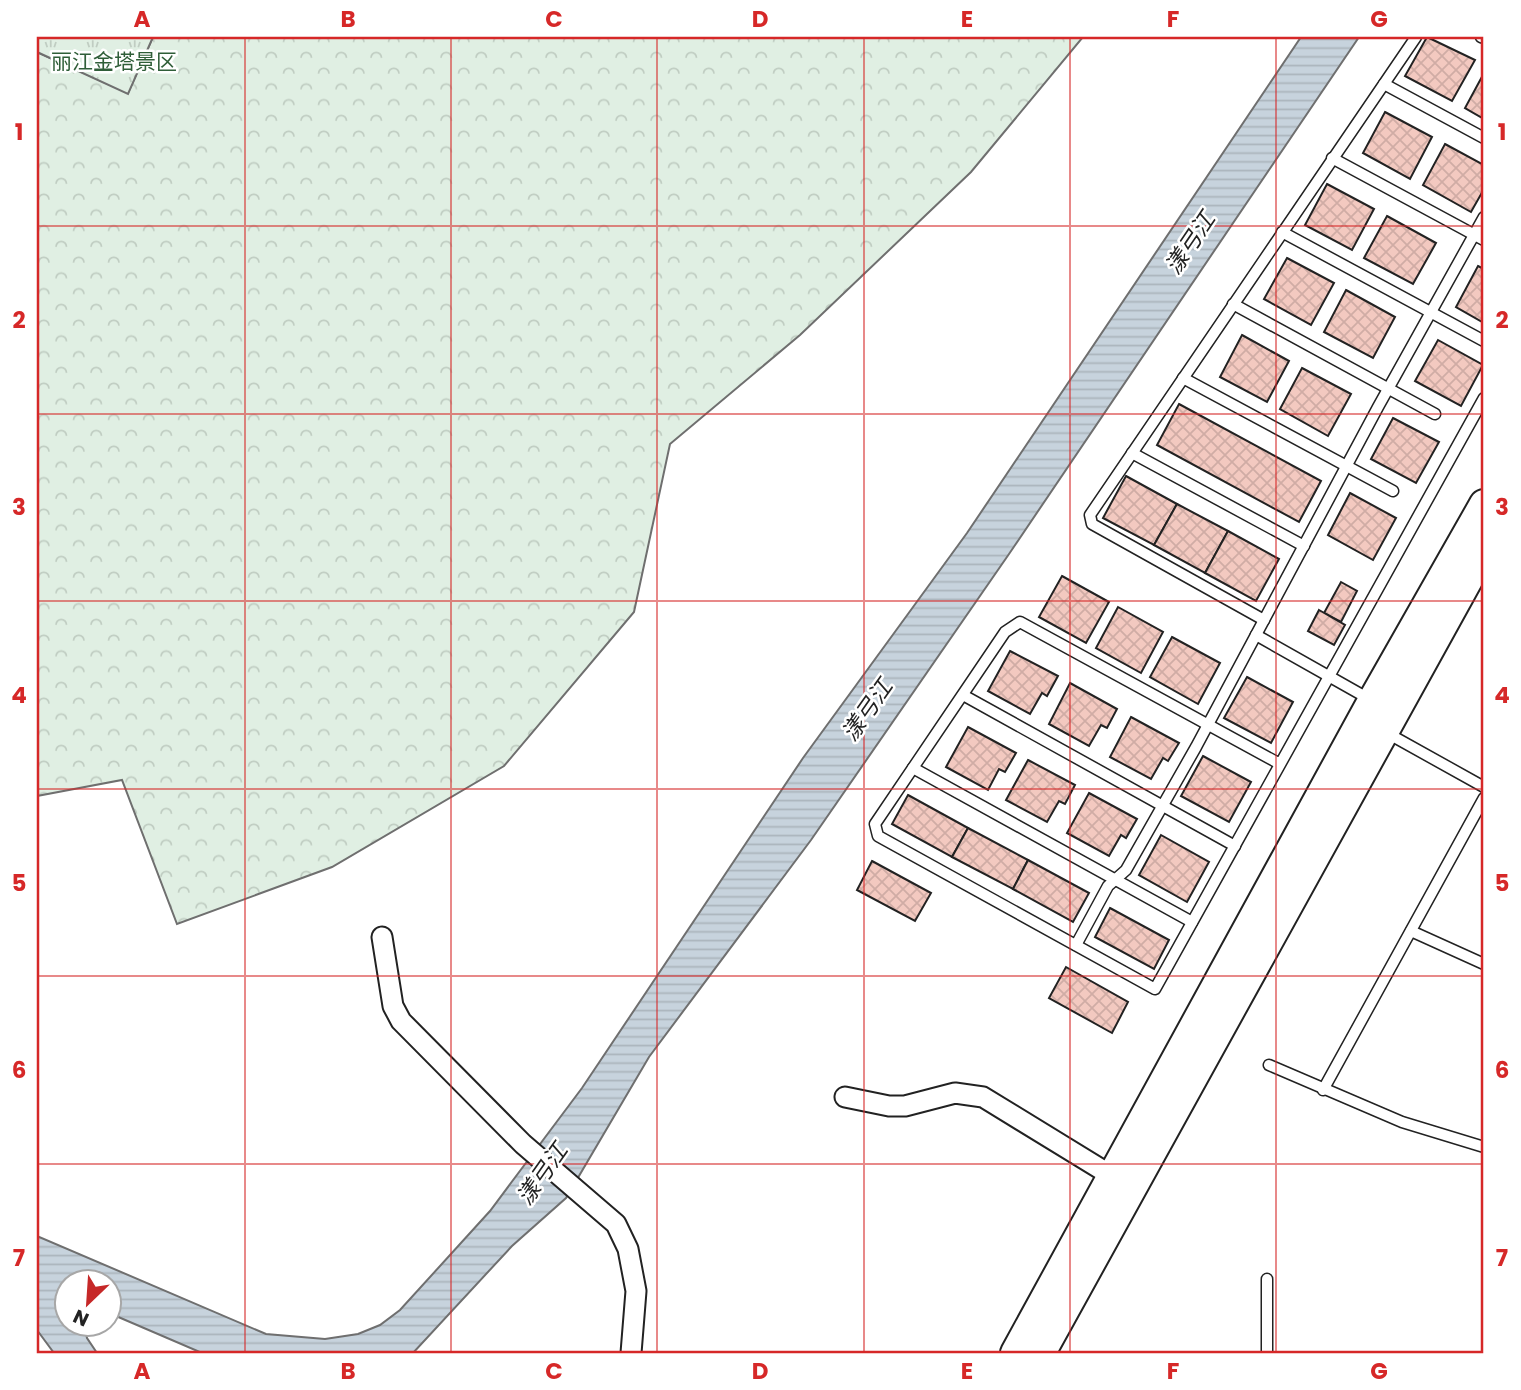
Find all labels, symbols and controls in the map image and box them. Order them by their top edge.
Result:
text: A [134,3,151,35]
text: B [340,3,356,35]
text: C [545,3,563,35]
text: D [752,3,768,35]
text: E [961,3,973,35]
text: F [1167,3,1179,35]
text: G [1370,3,1388,35]
park label: 丽江金塔景区 [51,47,177,76]
text: 1 [15,116,23,148]
text: 1 [1498,116,1506,148]
water label: 漾弓江 [1157,203,1224,281]
text: 2 [12,304,26,336]
text: 2 [1495,304,1509,336]
text: 3 [12,491,26,523]
text: 3 [1495,491,1509,523]
water label: 漾弓江 [834,670,902,747]
text: 4 [11,679,27,711]
text: 4 [1494,679,1510,711]
text: 5 [12,867,26,899]
text: 5 [1495,867,1509,899]
text: 6 [12,1054,26,1086]
text: 6 [1495,1054,1509,1086]
water label: 漾弓江 [509,1134,577,1211]
text: 7 [13,1242,25,1274]
text: 7 [1496,1242,1508,1274]
north arrow [52,1268,122,1338]
text: N [69,1303,93,1333]
text: A [134,1355,151,1387]
text: B [340,1355,356,1387]
text: C [545,1355,563,1387]
text: D [752,1355,768,1387]
text: E [961,1355,973,1387]
text: F [1167,1355,1179,1387]
text: G [1370,1355,1388,1387]

